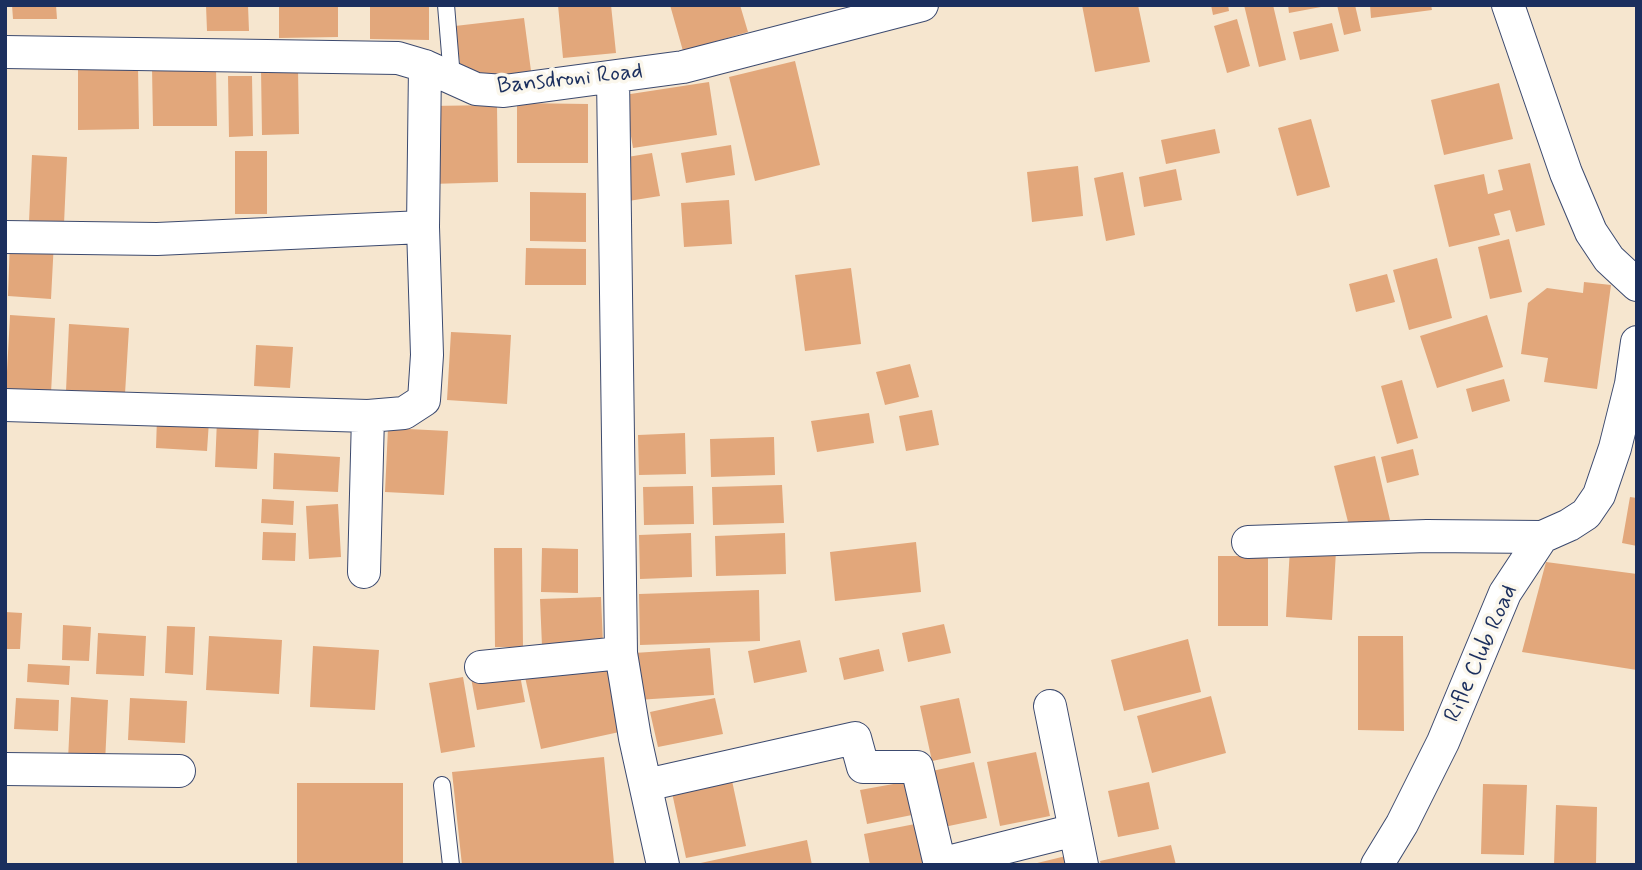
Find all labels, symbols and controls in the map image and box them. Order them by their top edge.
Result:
street label: Bansdroni Road [496,59,644,101]
street label: Rifle Club Road [1439,581,1525,727]

